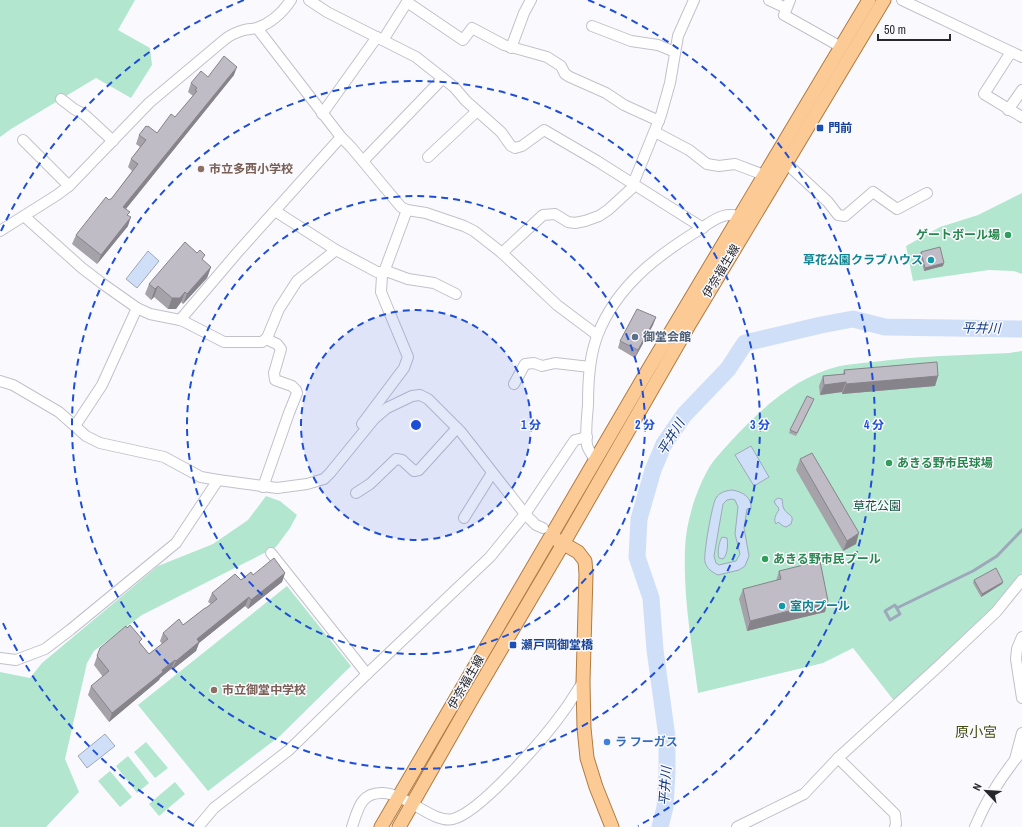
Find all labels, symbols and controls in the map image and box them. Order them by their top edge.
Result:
scale bar [878,16,950,42]
text: 50 m [884,22,906,38]
place label: 門前 [828,120,852,136]
marker: 門前 [815,123,825,133]
place label: 市立多西小学校 [209,161,293,177]
marker: 市立多西小学校 [196,164,206,174]
place label: ゲートボール場 [916,227,1000,243]
marker: ゲートボール場 [1003,230,1013,240]
street label: 伊奈福生線 [699,241,743,301]
place label: 草花公園クラブハウス [803,252,923,268]
marker: 草花公園クラブハウス [926,255,936,265]
water label: 平井川 [961,319,1003,337]
place label: 御堂会館 [643,329,691,345]
marker: 御堂会館 [630,332,640,342]
water label: 平井川 [654,414,689,458]
text: 1 分 [521,417,541,433]
text: 2 分 [635,417,655,433]
text: 3 分 [750,417,770,433]
text: 4 分 [864,417,884,433]
centre of rings [409,418,423,432]
place label: あきる野市民球場 [897,455,993,471]
marker: あきる野市民球場 [884,458,894,468]
park label: 草花公園 [853,498,901,514]
place label: あきる野市民プール [773,551,881,567]
marker: あきる野市民プール [760,554,770,564]
place label: 室内プール [790,598,850,614]
marker: 室内プール [777,601,787,611]
place label: 瀬戸岡御堂橋 [521,637,594,653]
marker: 瀬戸岡御堂橋 [508,640,518,650]
street label: 伊奈福生線 [444,652,488,712]
place label: 市立御堂中学校 [222,682,306,698]
marker: 市立御堂中学校 [209,685,219,695]
district label: 原小宮 [955,723,997,741]
place label: ラ フーガス [615,734,678,750]
marker: ラ フーガス [602,737,612,747]
water label: 平井川 [655,764,675,806]
north arrow [966,771,1006,811]
text: N [969,781,985,793]

